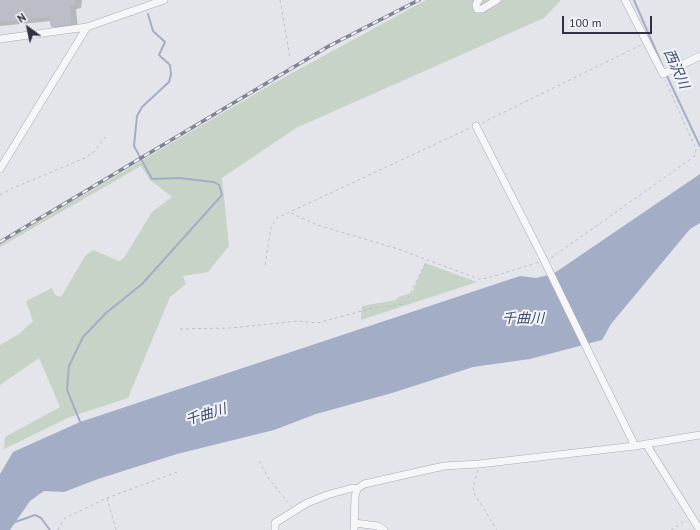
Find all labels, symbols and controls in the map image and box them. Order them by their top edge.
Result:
north arrow [8,8,48,48]
scale bar [564,8,654,34]
text: N [15,10,28,26]
text: 100 m [569,15,602,30]
water label: 西沢川 [660,46,692,92]
water label: 千曲川 [502,311,544,327]
water label: 千曲川 [183,401,229,429]

